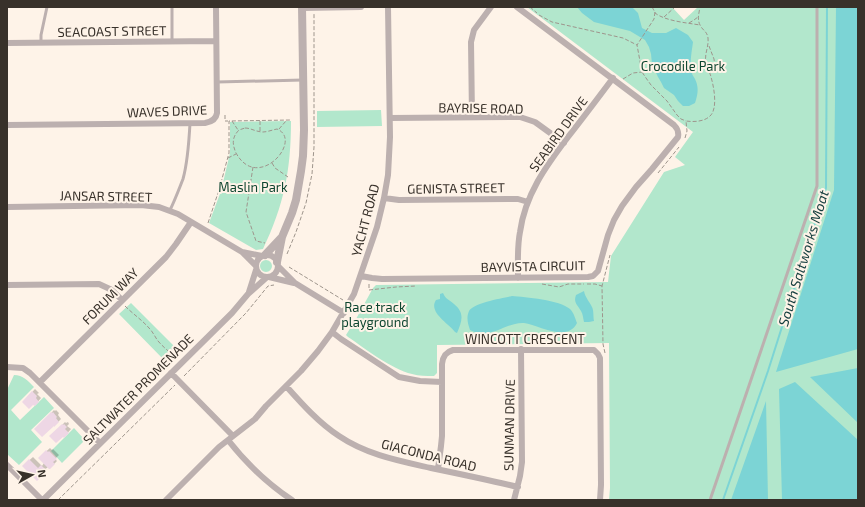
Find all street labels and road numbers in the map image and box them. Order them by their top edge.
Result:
street label: SEACOAST STREET [57,22,167,40]
street label: SEABIRD DRIVE [525,93,591,175]
street label: BAYRISE ROAD [438,99,524,117]
street label: WAVES DRIVE [127,102,207,120]
street label: GENISTA STREET [407,179,505,197]
street label: YACHT ROAD [348,182,382,258]
street label: JANSAR STREET [59,187,153,205]
street label: BAYVISTA CIRCUIT [480,257,586,275]
street label: FORUM WAY [78,264,142,328]
street label: SALTWATER PROMENADE [79,330,197,448]
street label: WINCOTT CRESCENT [465,331,585,347]
street label: SUNMAN DRIVE [500,379,518,471]
street label: GIACONDA ROAD [380,435,478,475]

